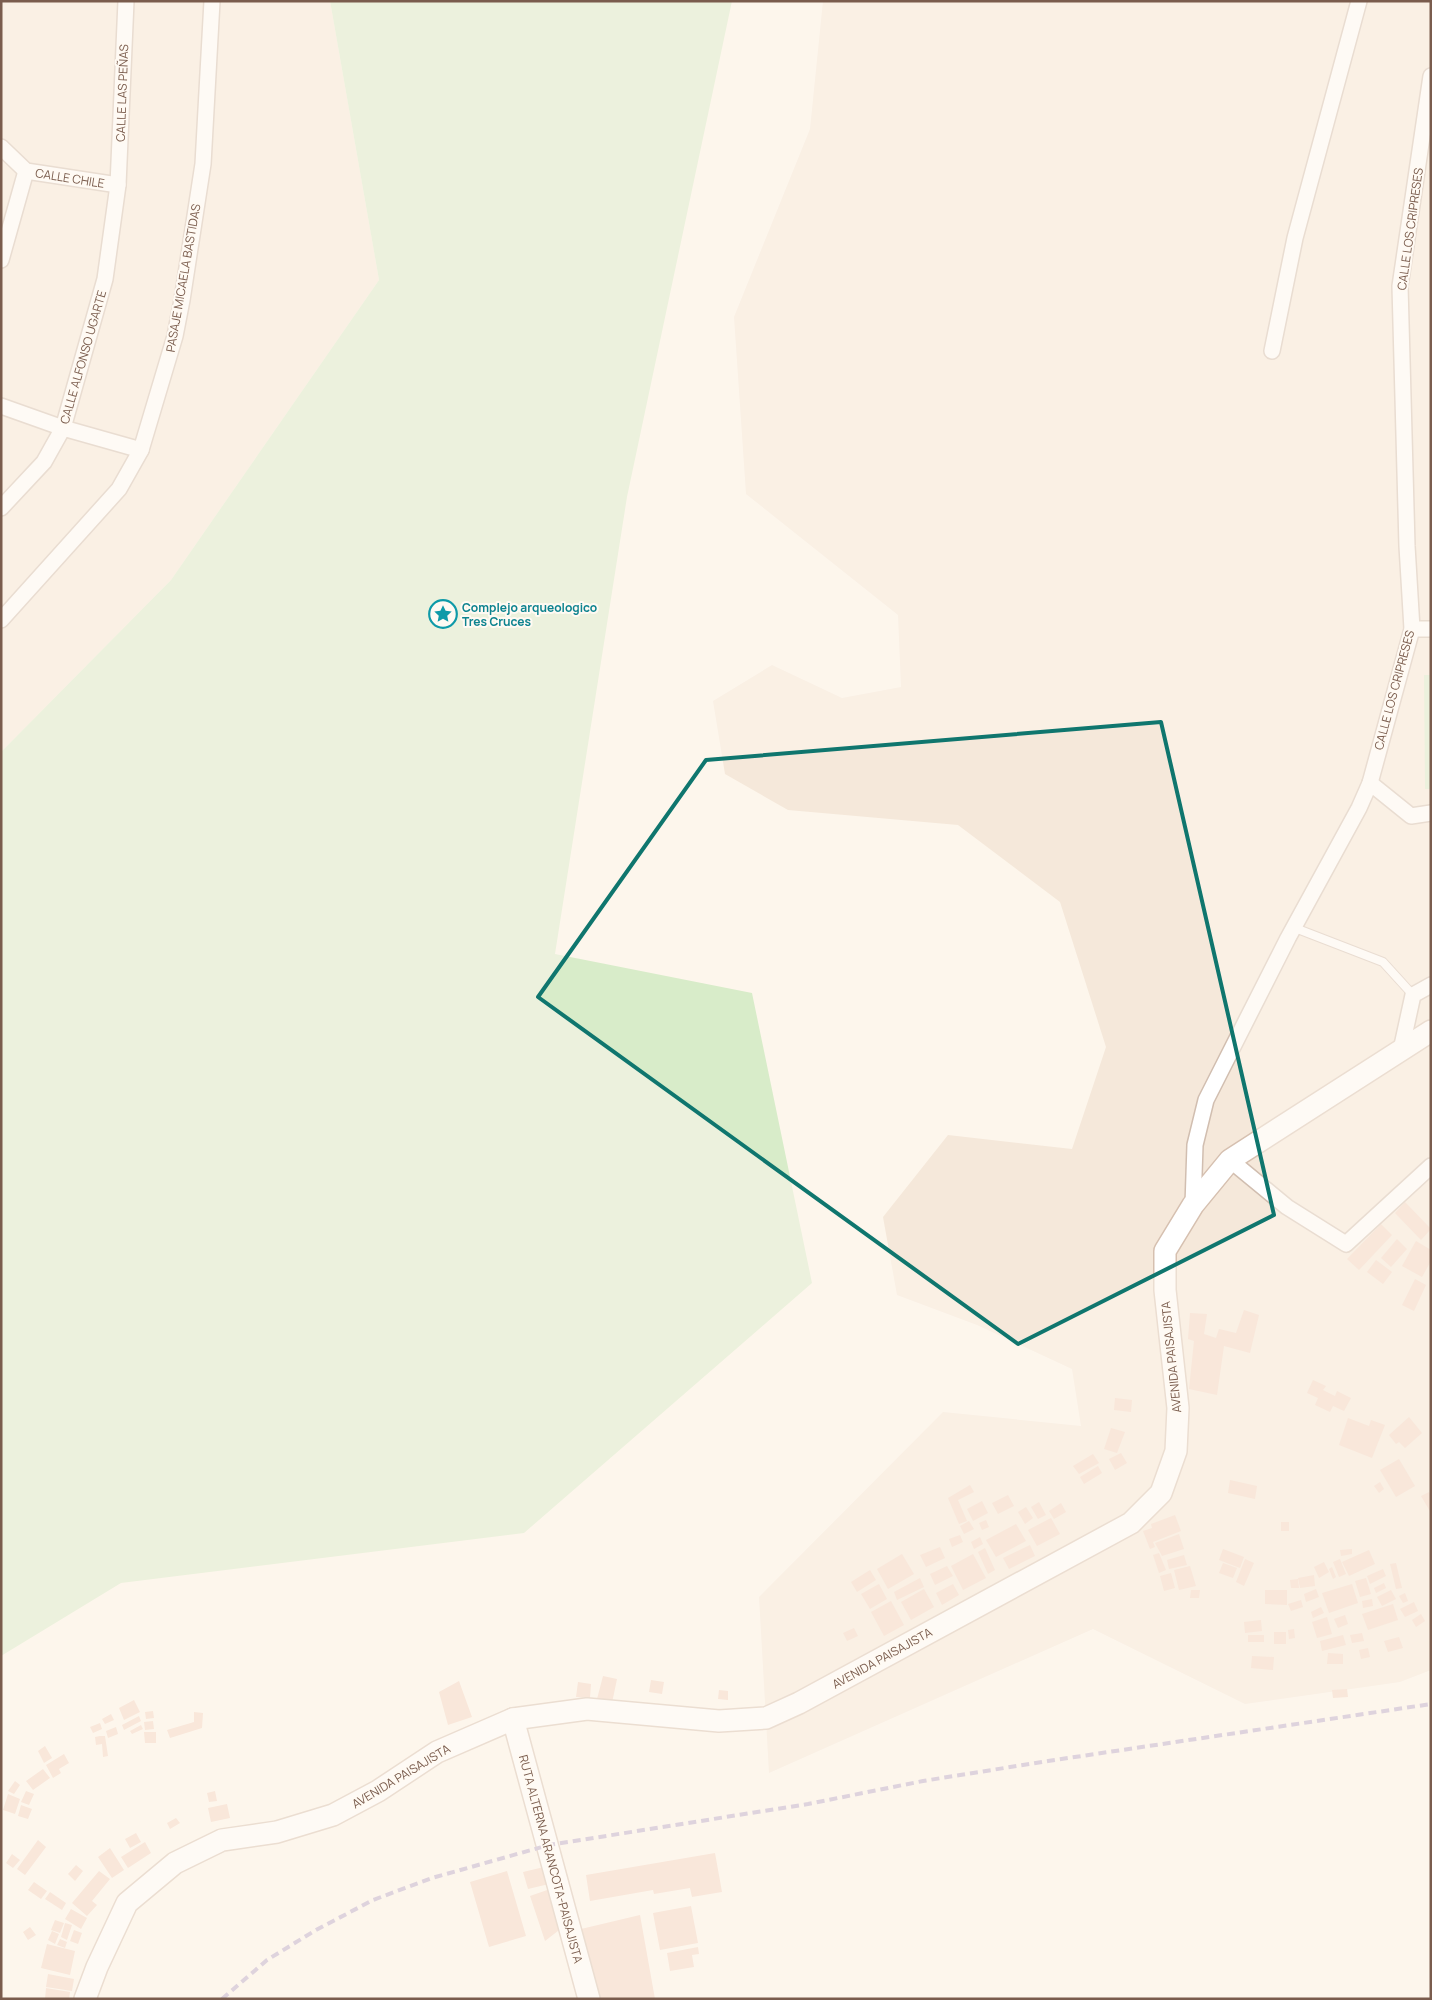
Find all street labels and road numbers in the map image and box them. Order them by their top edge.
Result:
street label: CALLE LAS PEÑAS [112,44,132,142]
street label: CALLE CHILE [34,164,106,192]
street label: CALLE LOS CRIPRESES [1393,167,1427,291]
street label: PASAJE MICAELA BASTIDAS [162,203,204,353]
street label: CALLE ALFONSO UGARTE [56,288,110,426]
street label: CALLE LOS CRIPRESES [1370,628,1418,752]
street label: AVENIDA PAISAJISTA [1157,1300,1185,1414]
street label: AVENIDA PAISAJISTA [829,1623,935,1693]
street label: AVENIDA PAISAJISTA [349,1740,454,1812]
street label: RUTA ALTERNA ARANCOTA-PAISAJISTA [515,1753,587,1965]

